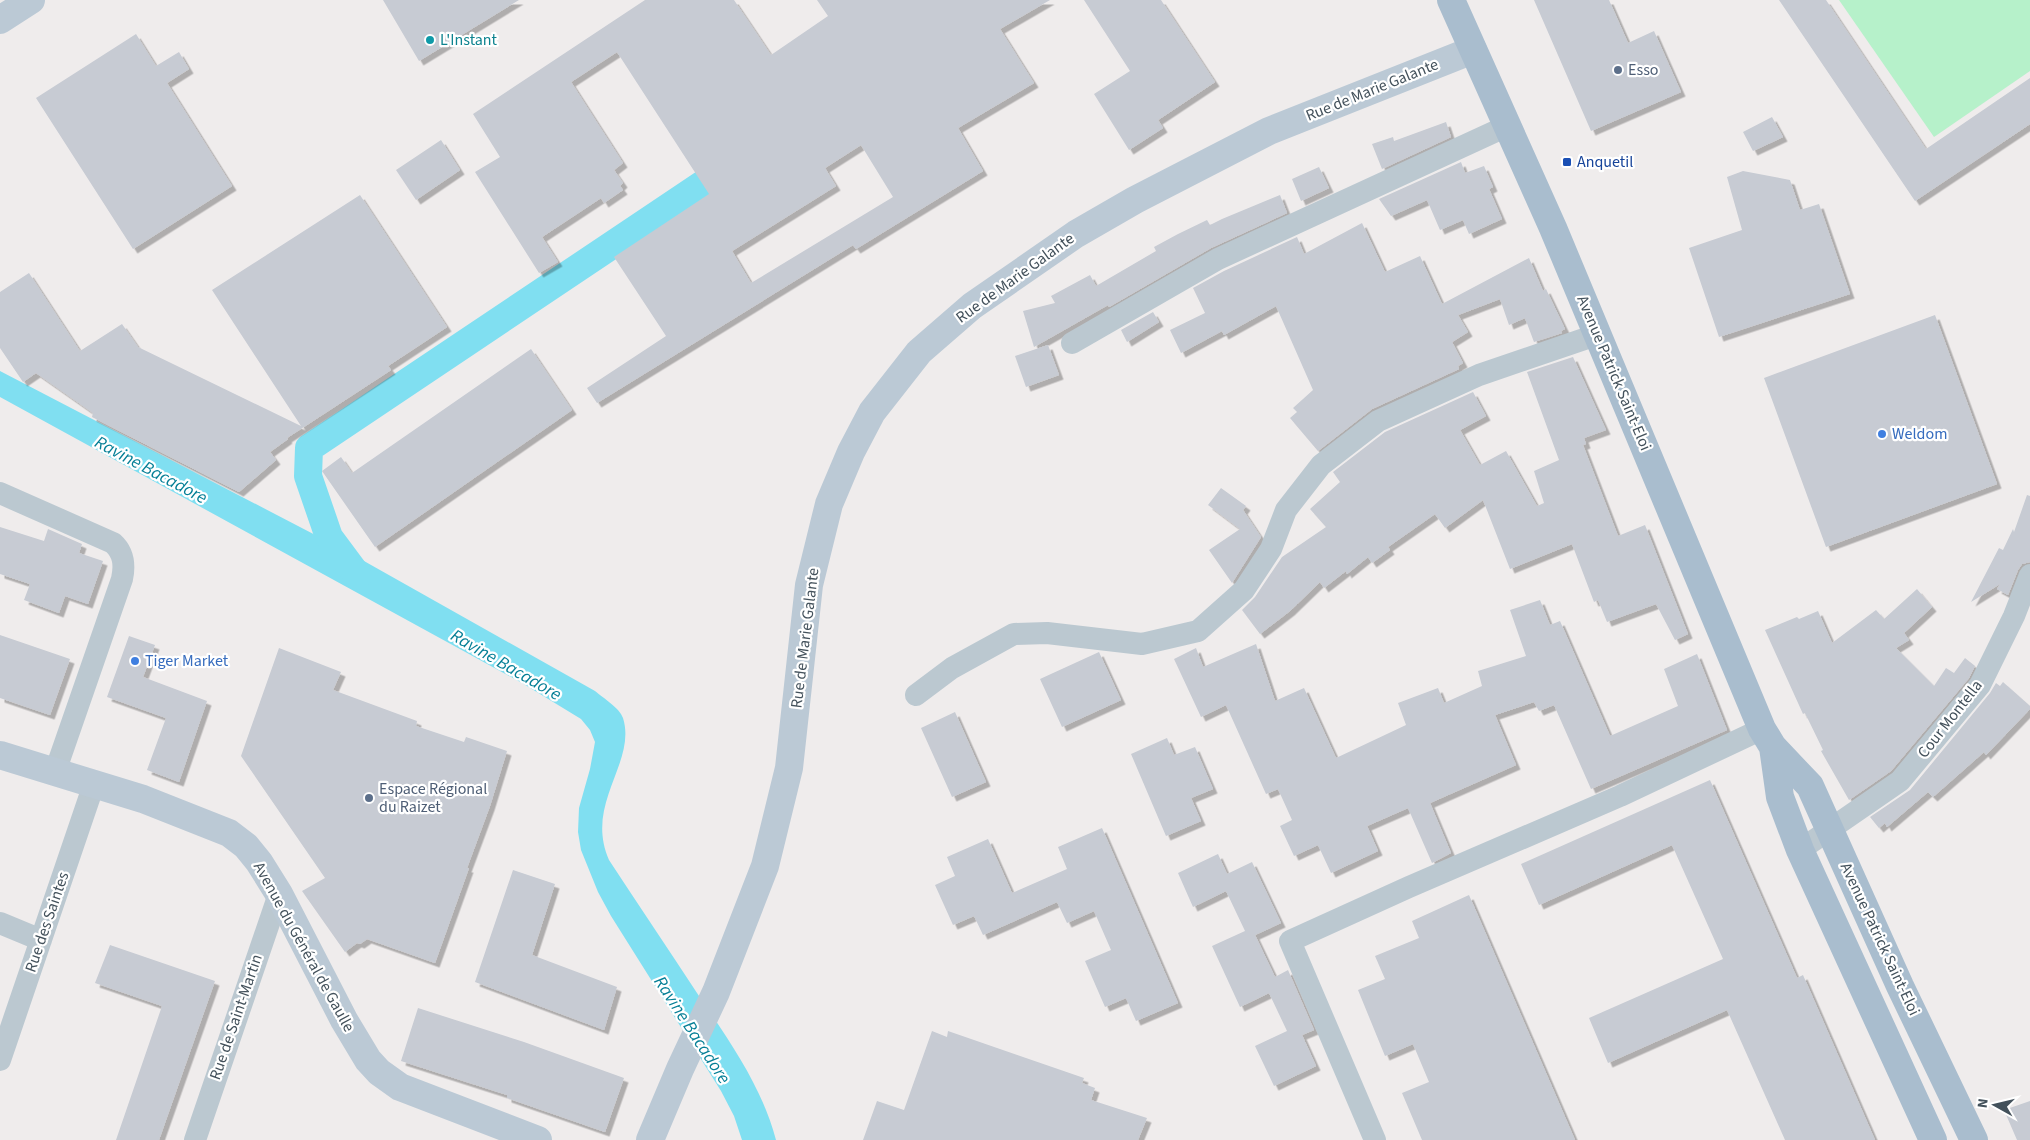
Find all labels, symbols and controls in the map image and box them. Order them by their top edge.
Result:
place label: L'Instant [440,29,498,51]
marker: L'Instant [424,34,436,46]
street label: Rue de Marie Galante [1302,53,1442,127]
place label: Esso [1628,59,1659,81]
marker: Esso [1612,64,1624,76]
place label: Anquetil [1577,151,1633,173]
marker: Anquetil [1561,156,1573,168]
street label: Rue de Marie Galante [951,228,1079,328]
street label: Avenue Patrick Saint-Eloi [1571,292,1657,454]
place label: Weldom [1892,423,1947,445]
marker: Weldom [1876,428,1888,440]
water label: Ravine Bacadore [90,430,212,510]
street label: Rue de Marie Galante [785,567,825,709]
water label: Ravine Bacadore [446,623,566,707]
place label: Tiger Market [145,650,229,672]
marker: Tiger Market [129,655,141,667]
street label: Cour Montella [1912,675,1988,763]
place label: Espace Régional du Raizet [379,778,487,818]
marker: Espace Régional du Raizet [363,792,375,804]
street label: Avenue du Général de Gaulle [248,858,360,1036]
street label: Avenue Patrick Saint-Eloi [1835,859,1925,1019]
street label: Rue des Saintes [20,869,75,975]
street label: Rue de Saint-Martin [204,951,268,1083]
water label: Ravine Bacadore [648,971,736,1089]
north arrow [1970,1080,2020,1130]
text: N [1973,1097,1994,1109]

